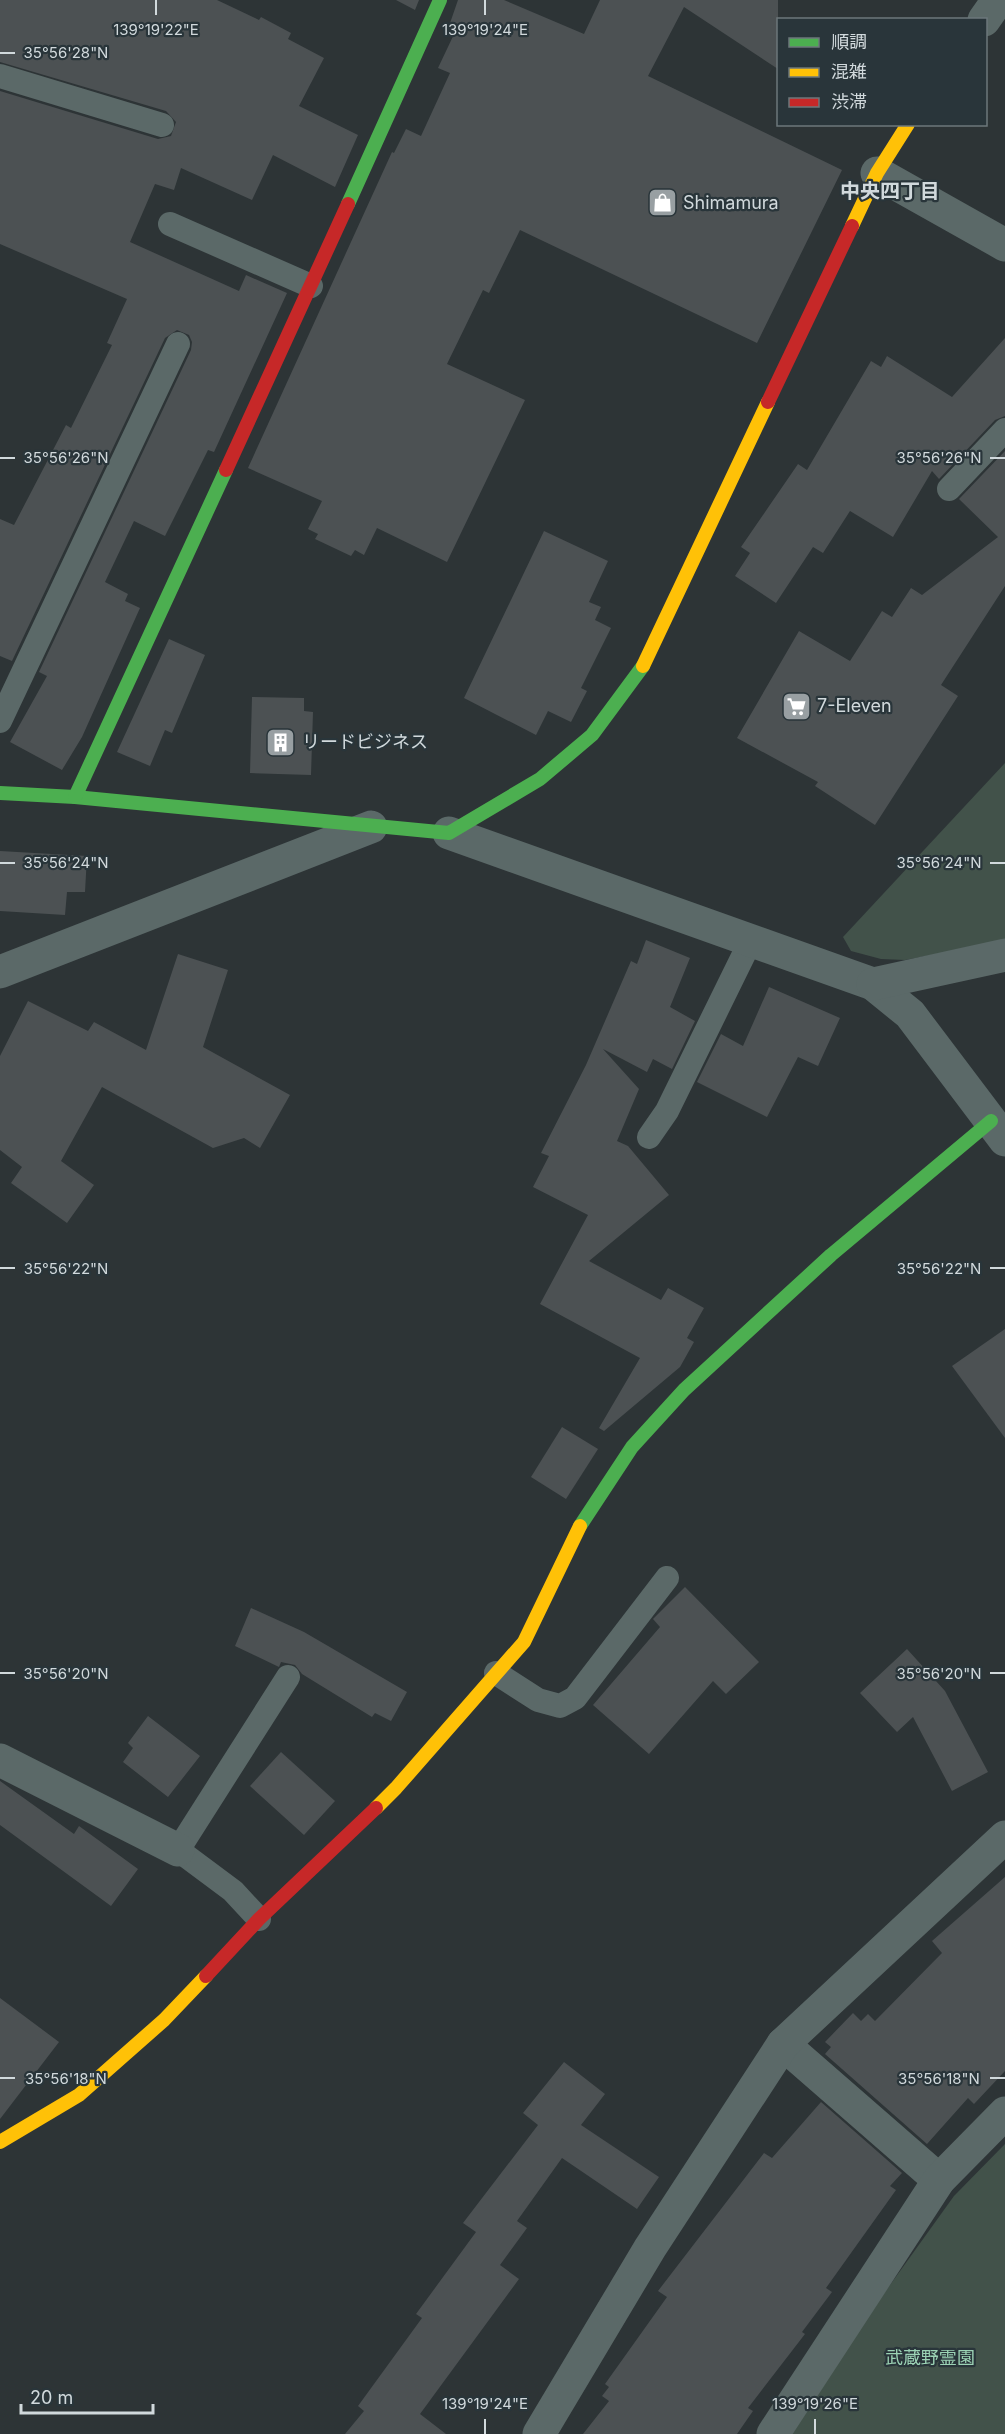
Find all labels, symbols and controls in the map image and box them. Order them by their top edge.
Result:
legend [777,18,987,126]
text: 139°19'22"E [113,20,199,39]
text: 139°19'24"E [442,20,528,39]
text: 順調 [831,31,867,52]
text: 35°56'28"N [24,43,108,62]
text: 混雑 [831,61,867,82]
text: 渋滞 [831,91,867,112]
district label: 中央四丁目 [840,179,940,203]
shop icon: Shimamura [646,187,678,219]
place label: Shimamura [683,192,779,213]
text: 35°56'26"N [24,448,108,467]
text: 35°56'26"N [897,448,981,467]
supermarket icon: 7-Eleven [780,690,812,722]
place label: 7-Eleven [817,695,892,716]
building icon: リードビジネス [265,726,297,758]
place label: リードビジネス [302,731,428,752]
text: 35°56'24"N [23,853,109,872]
text: 35°56'24"N [896,853,982,872]
text: 35°56'22"N [24,1259,108,1278]
text: 35°56'22"N [897,1259,981,1278]
text: 35°56'20"N [23,1664,109,1683]
text: 35°56'20"N [896,1664,982,1683]
text: 35°56'18"N [25,2069,107,2088]
text: 35°56'18"N [898,2069,980,2088]
park label: 武蔵野霊園 [885,2347,975,2368]
scale bar [21,2377,153,2415]
text: 20 m [30,2387,73,2408]
text: 139°19'24"E [442,2394,528,2413]
text: 139°19'26"E [772,2394,858,2413]

